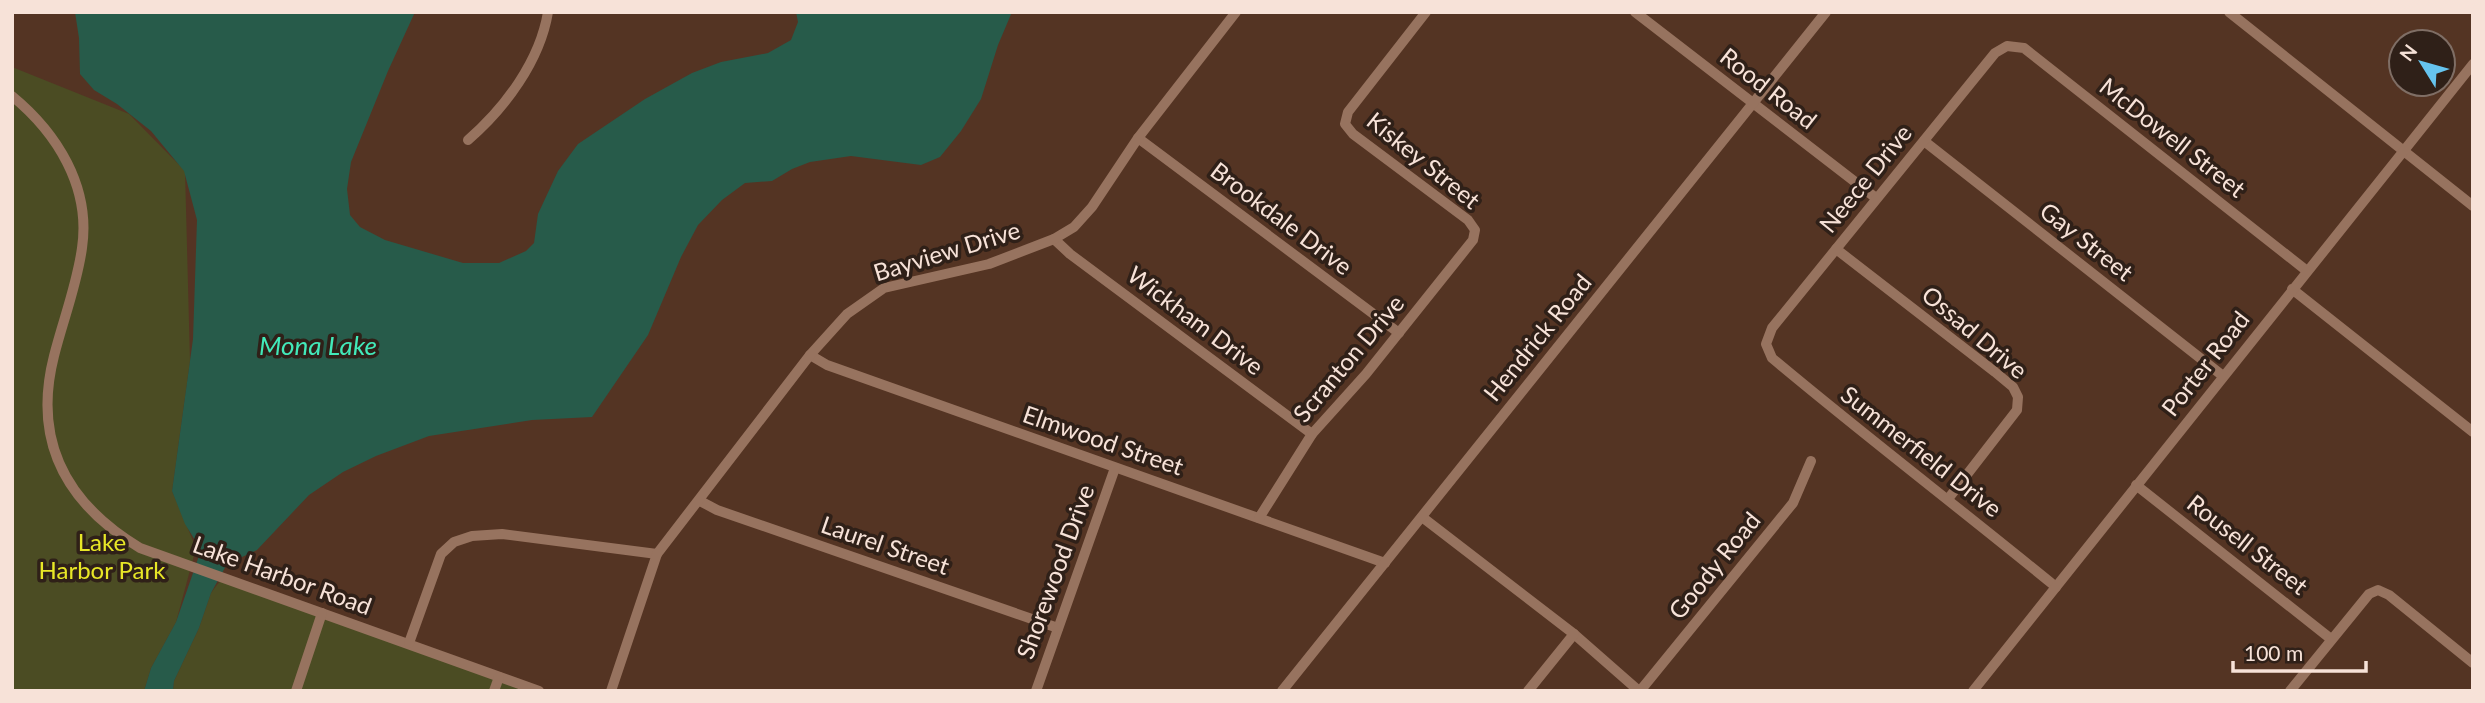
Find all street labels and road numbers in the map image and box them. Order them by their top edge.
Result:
street label: Rood Road [1715,41,1823,134]
street label: McDowell Street [2094,71,2252,203]
street label: Kiskey Street [1362,105,1487,214]
street label: Neece Drive [1812,118,1917,238]
street label: Brookdale Drive [1206,155,1358,280]
street label: Gay Street [2035,195,2140,286]
street label: Bayview Drive [870,215,1023,287]
street label: Wickham Drive [1122,259,1270,380]
street label: Hendrick Road [1477,268,1597,406]
street label: Ossad Drive [1916,279,2034,384]
street label: Scranton Drive [1286,289,1409,427]
street label: Porter Road [2155,305,2255,421]
street label: Summerfield Drive [1836,379,2008,523]
street label: Elmwood Street [1019,399,1188,481]
street label: Shorewood Drive [1010,480,1100,663]
street label: Rousell Street [2182,488,2314,600]
street label: Goody Road [1662,506,1766,624]
street label: Laurel Street [818,509,954,580]
street label: Lake Harbor Road [189,529,376,620]

